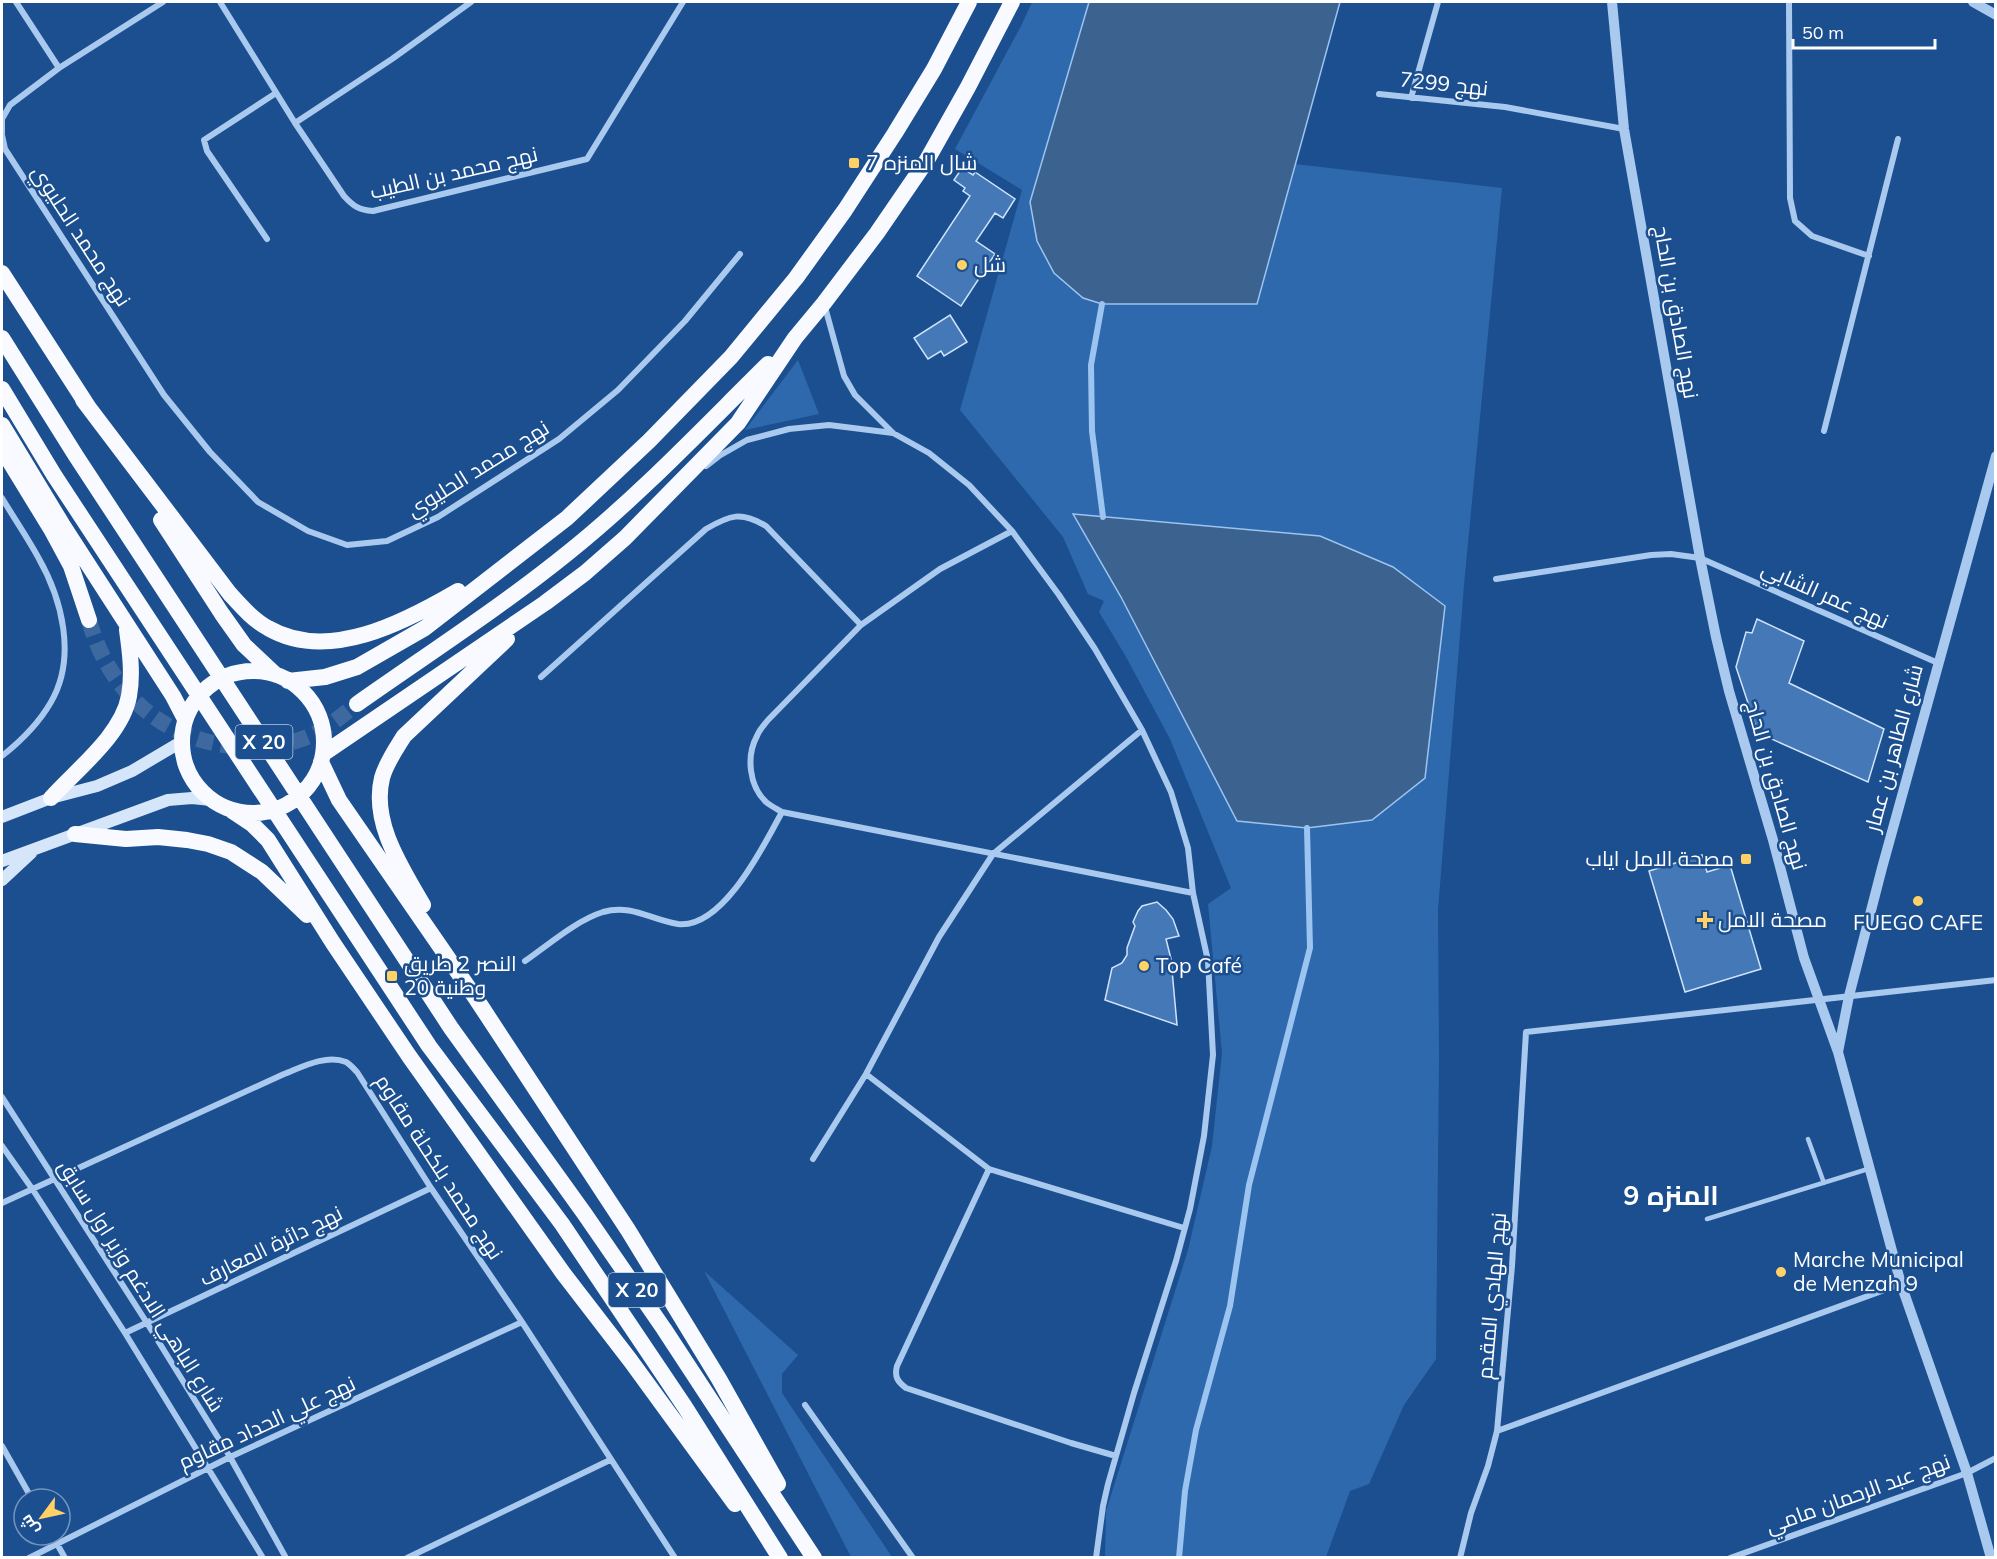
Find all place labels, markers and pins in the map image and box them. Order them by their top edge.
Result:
place label: شال المنزه 7 [866,149,977,176]
marker: شال المنزه 7 [847,156,861,170]
place label: شل [974,251,1006,278]
marker: شل [955,258,969,272]
place label: مصحة الامل اياب [1585,845,1734,872]
marker: مصحة الامل اياب [1739,852,1753,866]
marker: FUEGO CAFE [1911,894,1925,908]
place label: مصحة الامل [1718,906,1827,933]
place label: FUEGO CAFE [1853,909,1983,935]
marker: مصحة الامل [1696,911,1714,929]
place label: النصر 2 طريق وطنية 20 [404,950,517,1000]
place label: Top Café [1156,952,1242,978]
marker: Top Café [1137,959,1151,973]
marker: النصر 2 طريق وطنية 20 [385,969,399,983]
place label: Marche Municipal de Menzah 9 [1793,1246,1964,1296]
marker: Marche Municipal de Menzah 9 [1774,1265,1788,1279]

